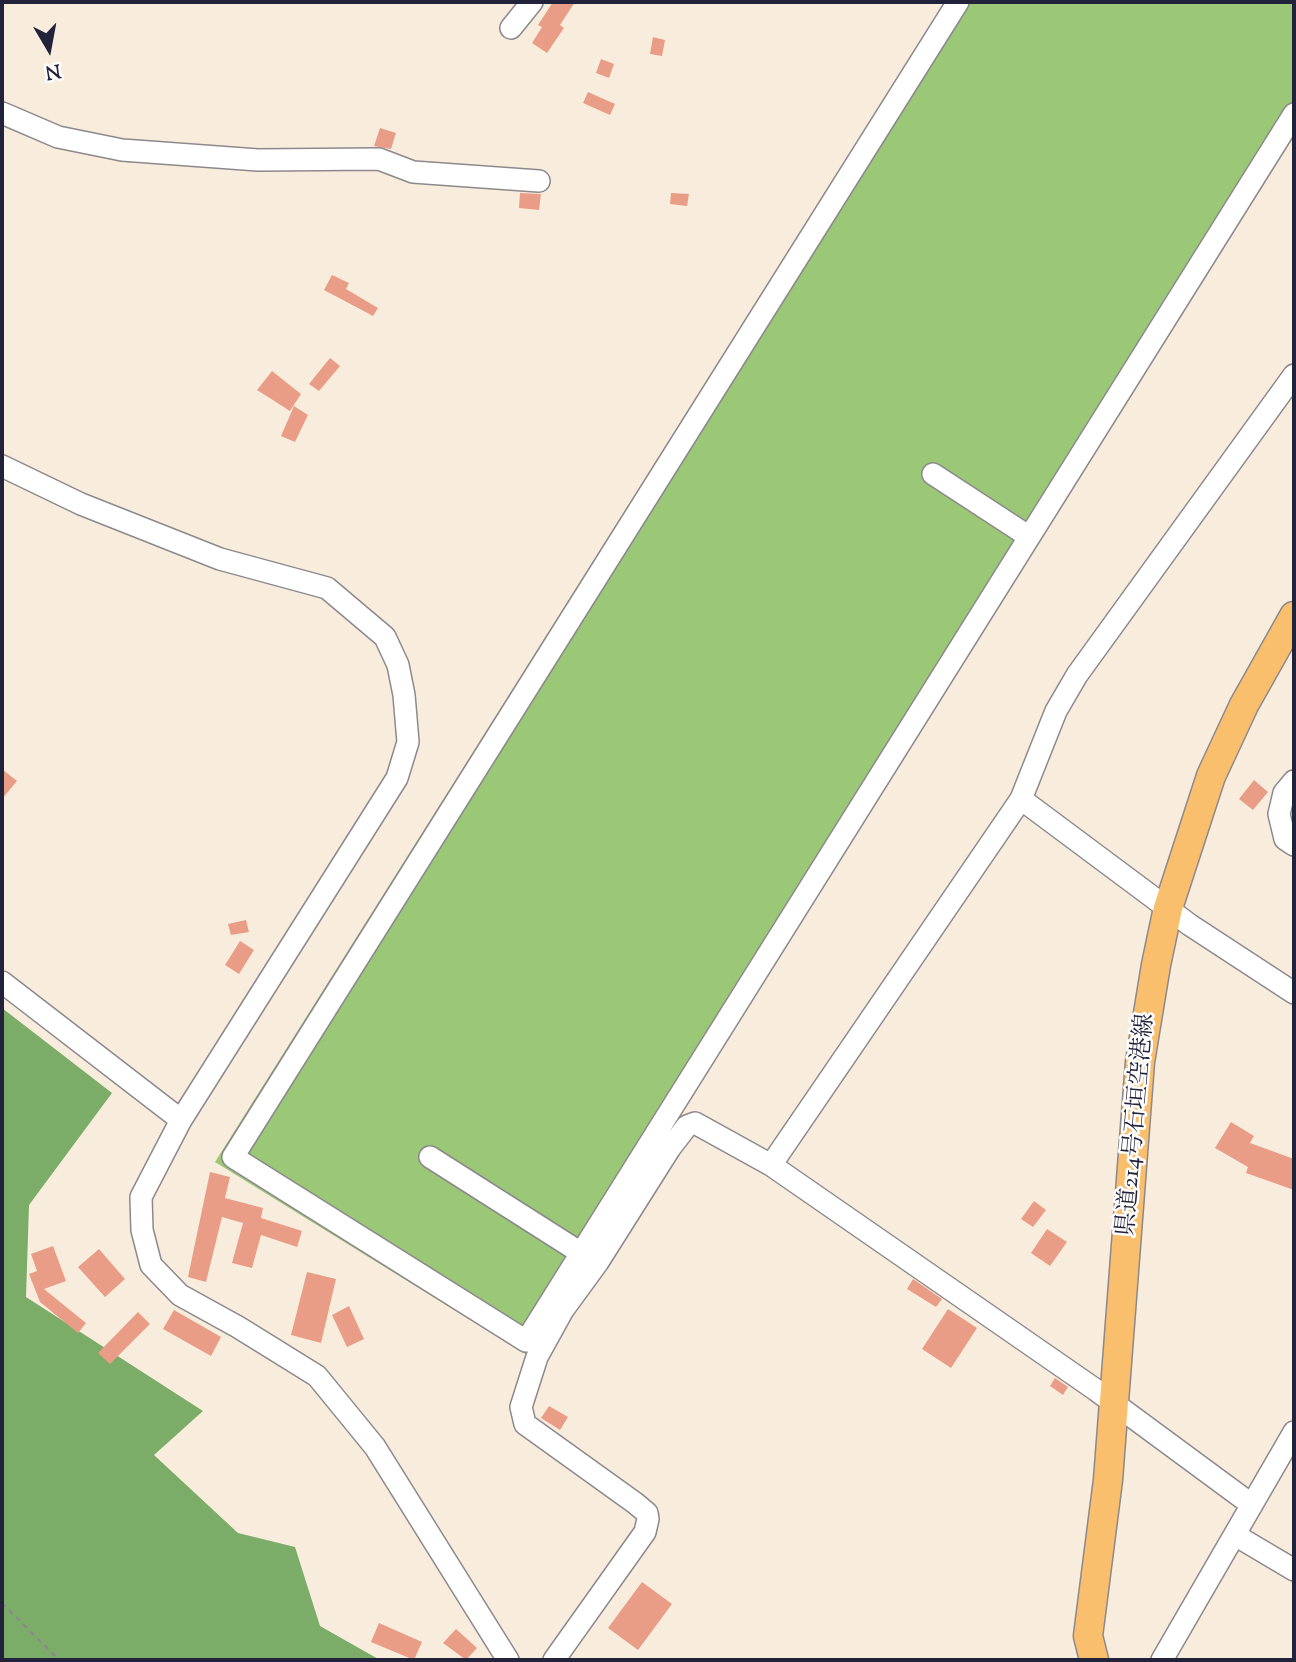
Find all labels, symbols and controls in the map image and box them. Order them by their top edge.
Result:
north arrow [14,14,84,84]
text: N [43,56,63,85]
street label: 県道214号石垣空港線 [1114,1012,1162,1238]

